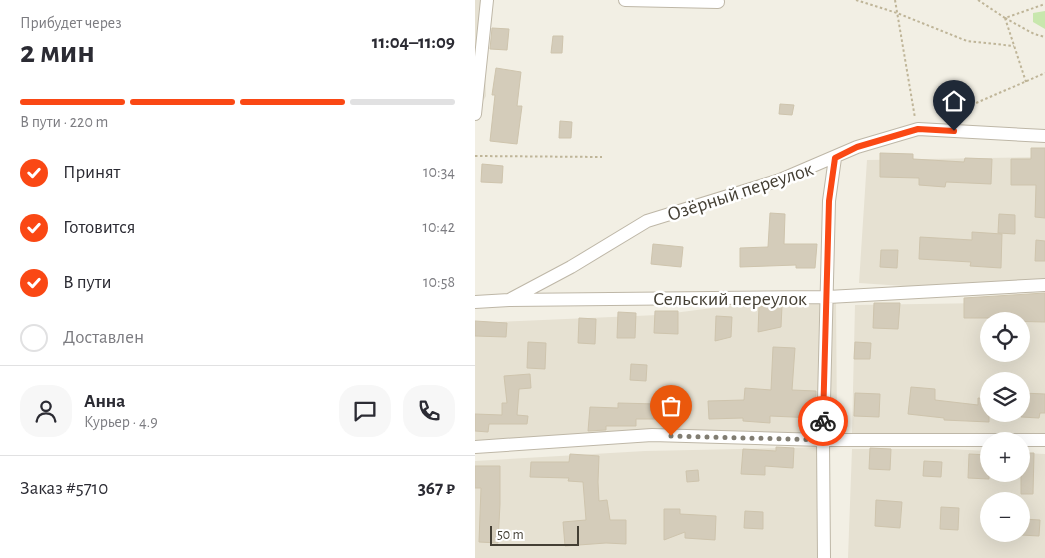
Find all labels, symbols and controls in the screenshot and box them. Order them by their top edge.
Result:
text: Прибудет через [20,15,122,31]
text: 11:04–11:09 [372,33,455,52]
text: 2 мин [20,36,95,68]
pin [933,80,975,131]
icon: home [940,87,968,115]
text: В пути · 220 m [20,114,108,130]
icon: check [20,159,48,187]
street label: Озёрный переулок [665,159,816,225]
text: Принят [63,163,120,182]
text: 10:34 [423,164,455,180]
icon: check [20,214,48,242]
text: Готовится [63,218,136,237]
text: 10:42 [422,219,455,235]
icon: check [20,269,48,297]
text: В пути [63,273,112,292]
text: 10:58 [423,274,455,290]
street label: Сельский переулок [653,289,807,309]
map controls [980,312,1030,542]
button: locate [980,312,1030,362]
text: Доставлен [63,328,144,347]
button: layers [980,372,1030,422]
button: person [20,385,72,437]
button: chat [339,385,391,437]
button: phone [403,385,455,437]
pin [650,385,692,436]
text: Анна [84,392,125,411]
icon: bag [657,392,685,420]
courier [798,396,848,446]
icon: bike [809,407,837,435]
text: Курьер · 4.9 [84,414,158,430]
button: + [980,432,1030,482]
text: Заказ #5710 [20,479,108,498]
text: 367 ₽ [418,479,455,498]
button: − [980,492,1030,542]
scale bar [490,523,579,546]
text: 50 m [497,528,524,542]

